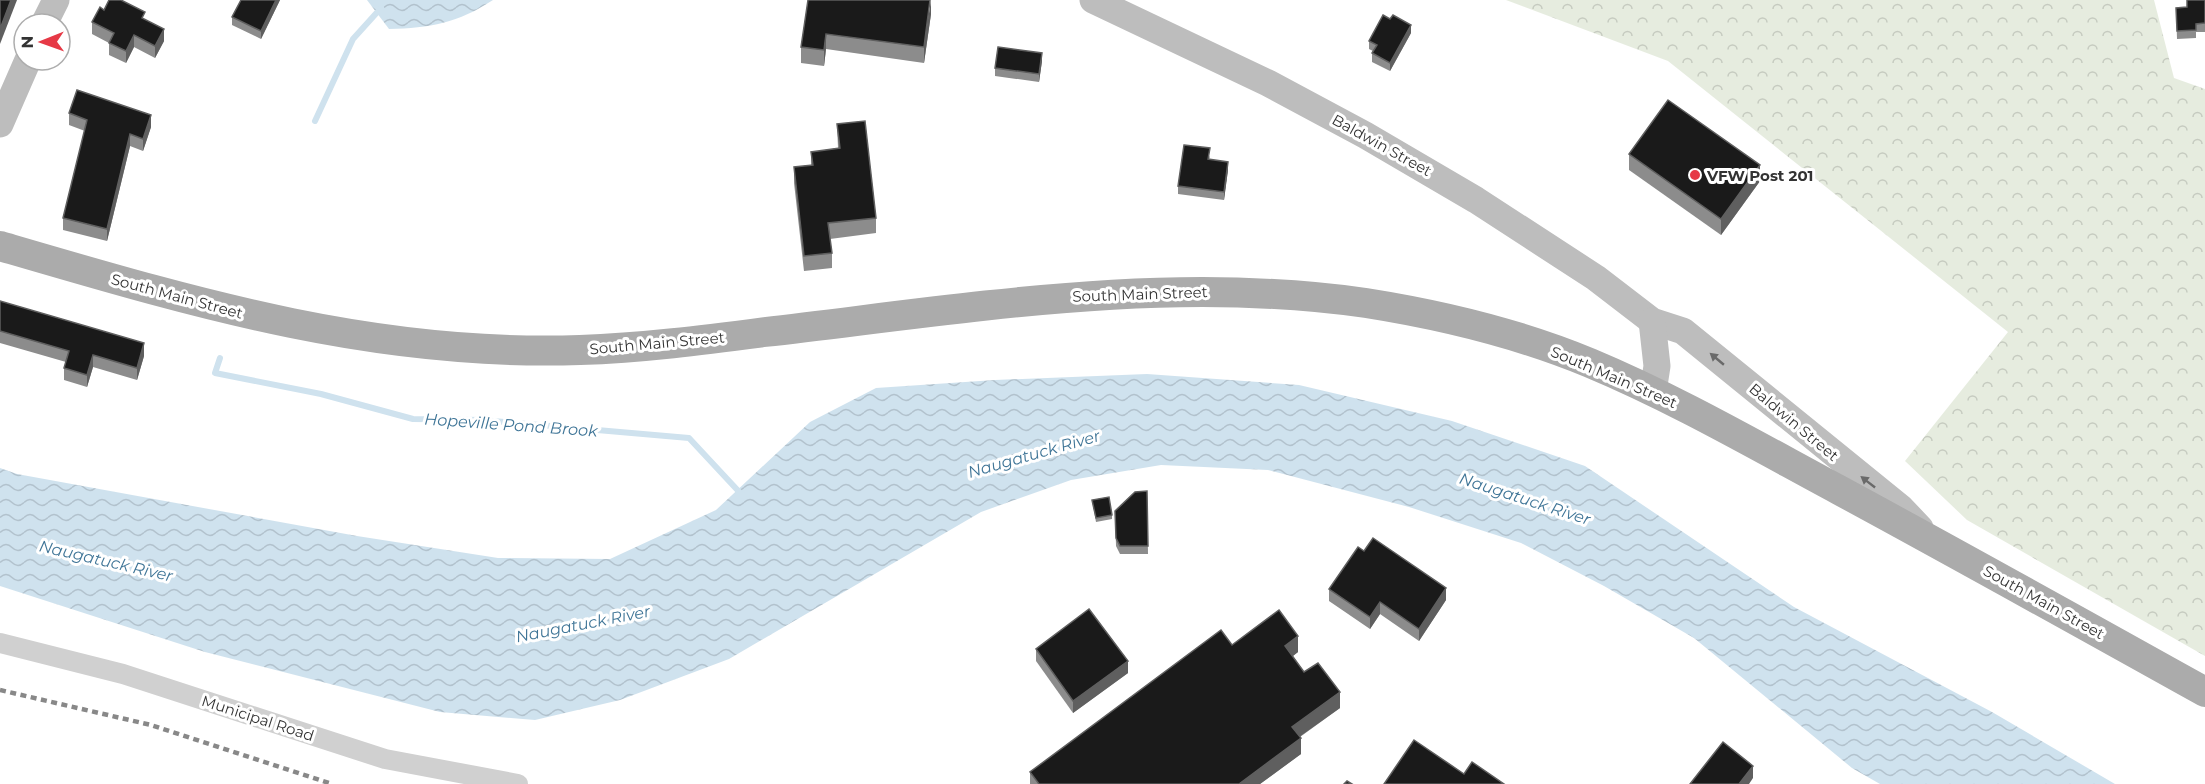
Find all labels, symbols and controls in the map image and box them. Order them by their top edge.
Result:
north arrow [12,12,72,72]
text: N [18,36,37,49]
street label: Baldwin Street [1329,110,1435,180]
place label: VFW Post 201 [1706,166,1813,185]
marker: VFW Post 201 [1688,168,1702,182]
street label: South Main Street [109,269,245,323]
street label: South Main Street [1072,282,1208,306]
street label: South Main Street [589,328,725,358]
street label: South Main Street [1548,342,1680,412]
one-way arrow [1710,353,1725,365]
street label: Baldwin Street [1745,379,1843,465]
water label: Hopeville Pond Brook [424,409,600,441]
water label: Naugatuck River [966,426,1103,482]
water label: Naugatuck River [1457,469,1593,529]
one-way arrow [1860,476,1876,489]
water label: Naugatuck River [37,536,175,586]
street label: South Main Street [1980,561,2108,643]
water label: Naugatuck River [514,602,652,646]
street label: Municipal Road [199,691,317,745]

